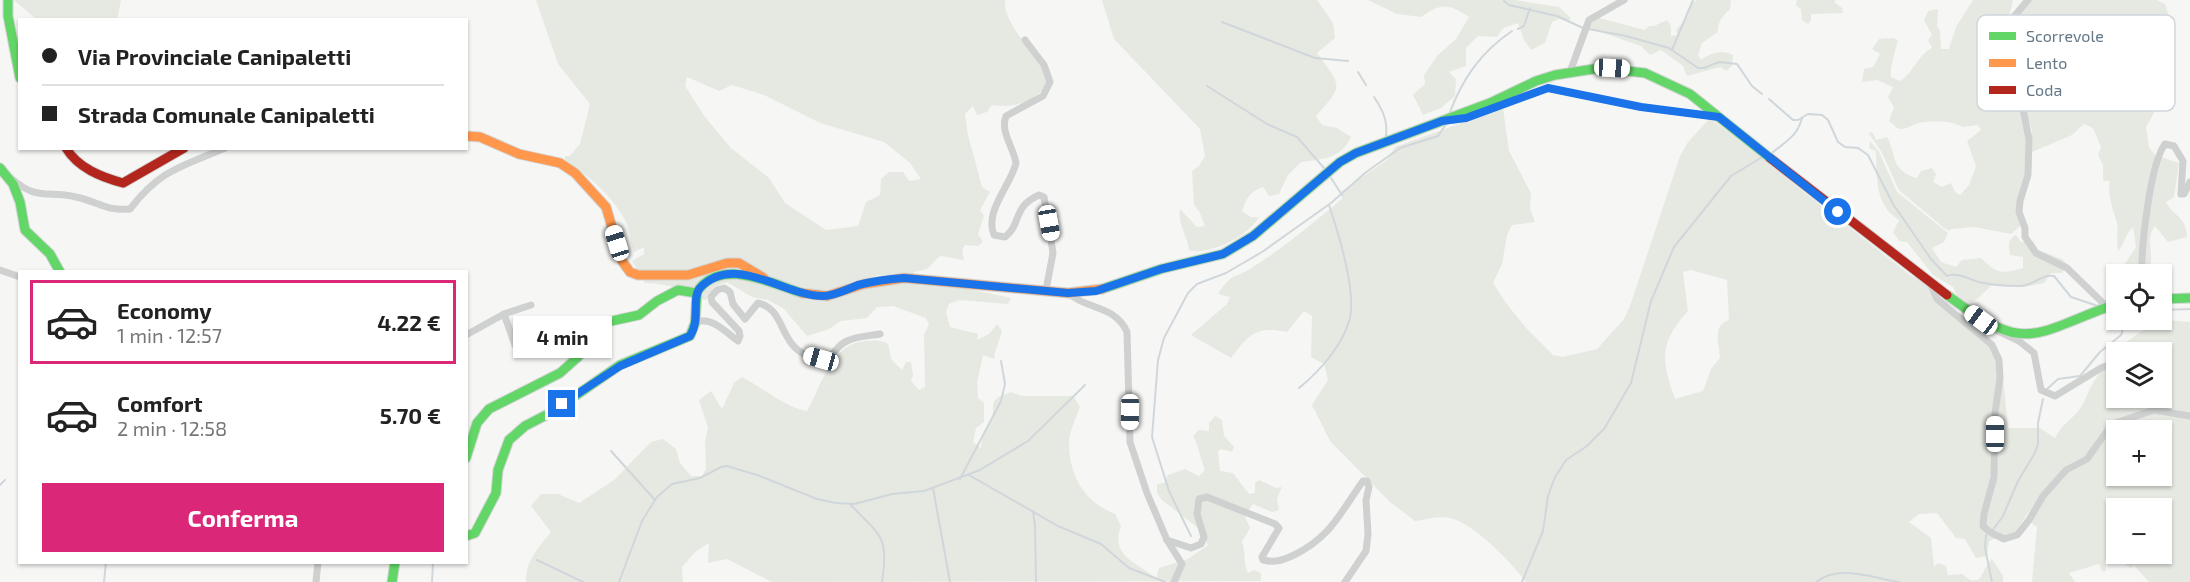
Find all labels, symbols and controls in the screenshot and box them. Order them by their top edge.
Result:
legend [1977,15,2175,111]
text: Scorrevole [2026,26,2104,45]
text: Via Provinciale Canipaletti [78,43,351,69]
text: Lento [2026,53,2067,72]
car [1594,58,1630,78]
text: Coda [2026,80,2062,99]
text: Strada Comunale Canipaletti [78,101,375,127]
route start [1824,198,1851,225]
car [1037,204,1061,242]
car [603,223,631,263]
map controls [2106,264,2172,564]
button: locate [2106,264,2172,330]
icon: car [45,295,99,349]
text: Economy [117,297,212,323]
car [1961,302,2001,338]
text: 4.22 € [377,309,441,335]
callout: 4 min [512,317,612,359]
text: 1 min · 12:57 [117,323,222,347]
text: 4 min [536,325,589,349]
button: layers [2106,342,2172,408]
car [801,345,841,373]
icon: car [45,388,99,442]
text: Comfort [117,390,202,416]
route end [548,390,575,417]
car [1121,394,1139,430]
text: 5.70 € [380,402,441,428]
text: 2 min · 12:58 [117,416,227,440]
car [1986,416,2004,452]
button: + [2106,420,2172,486]
button: Conferma [42,483,444,552]
button: − [2106,498,2172,564]

